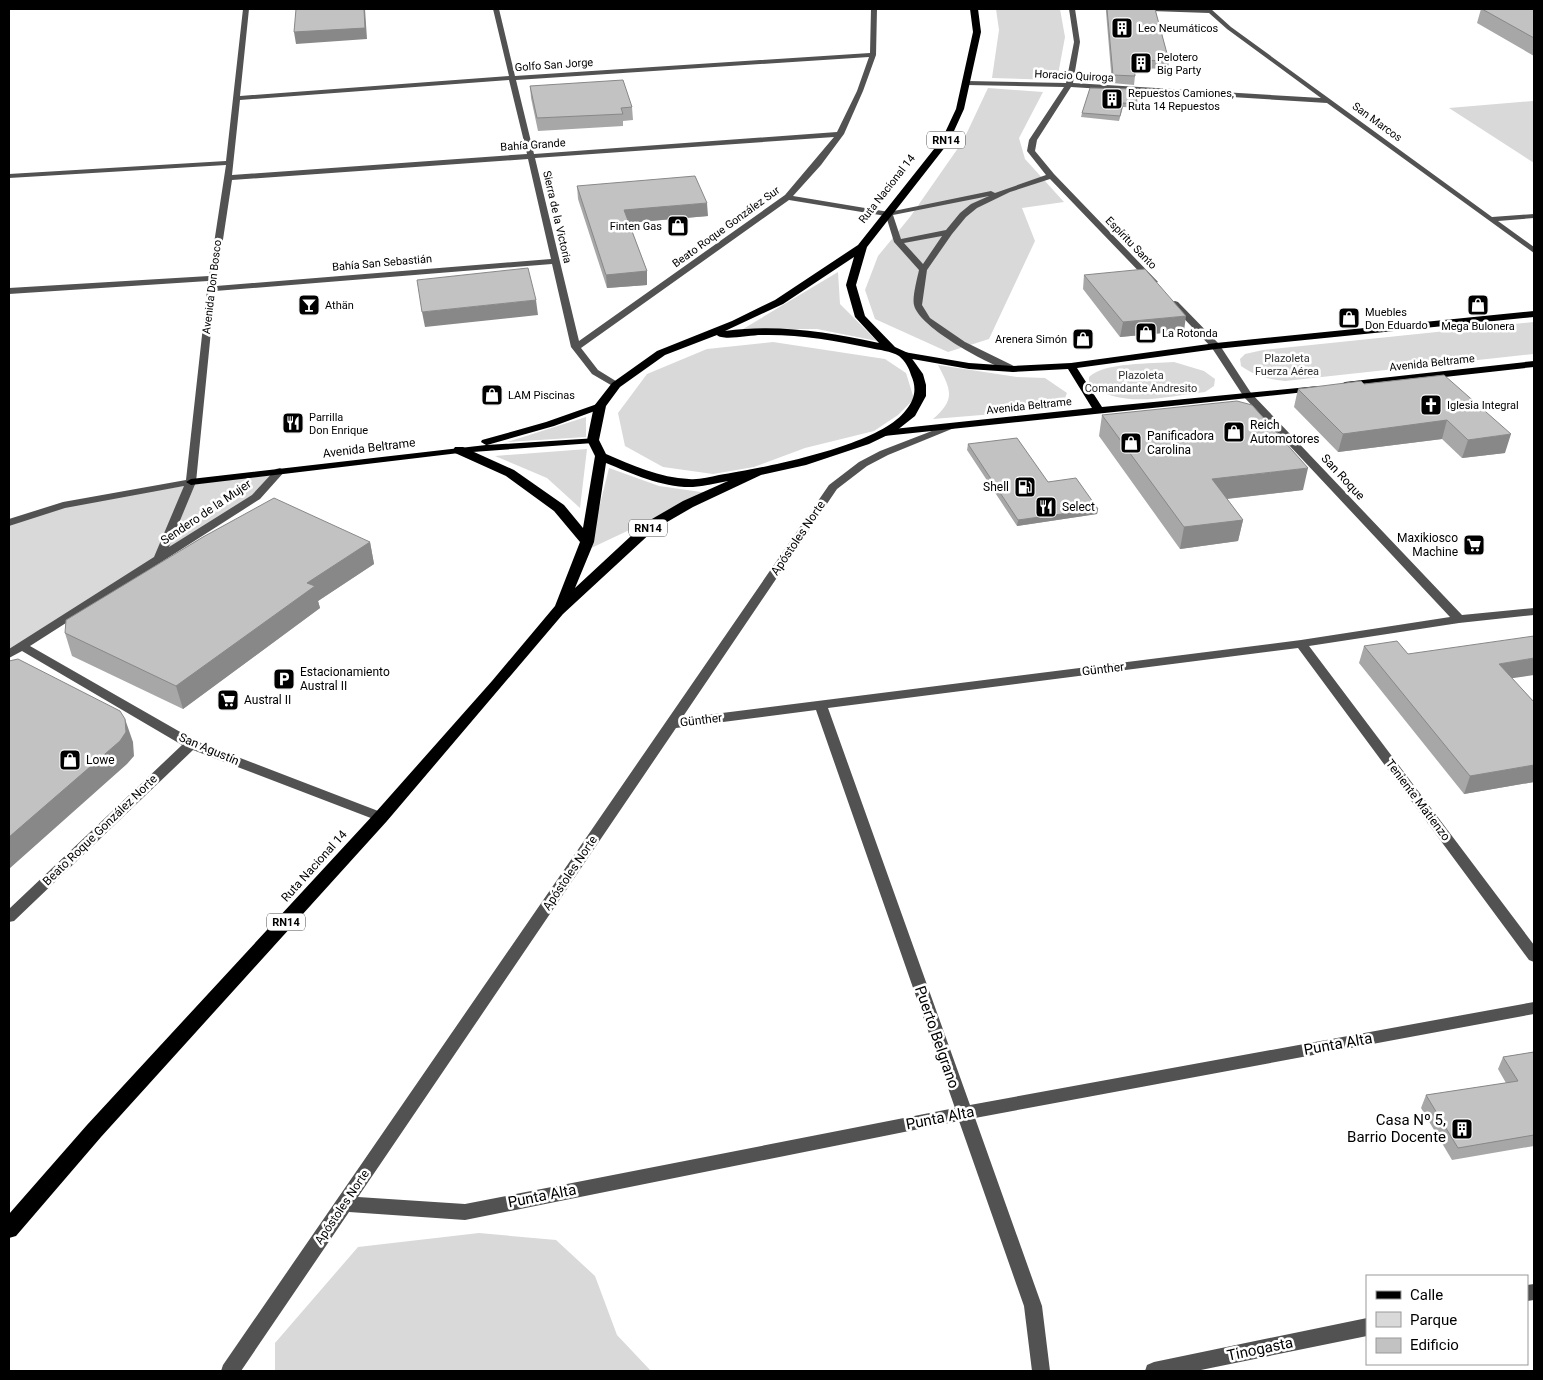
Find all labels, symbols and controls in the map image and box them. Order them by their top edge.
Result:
building icon: Leo Neumáticos [1110,16,1134,40]
place label: Leo Neumáticos [1138,22,1218,35]
building icon: Pelotero Big Party [1129,51,1153,75]
place label: Pelotero Big Party [1157,51,1202,77]
street label: Golfo San Jorge [514,56,594,74]
street label: Horacio Quiroga [1034,67,1114,85]
building icon: Repuestos Camiones, Ruta 14 Repuestos [1100,87,1124,111]
place label: Repuestos Camiones, Ruta 14 Repuestos [1128,87,1234,113]
street label: San Marcos [1350,100,1405,145]
road number: RN14 [927,132,965,148]
street label: Bahía Grande [500,136,566,154]
street label: Ruta Nacional 14 [856,152,918,226]
street label: Sierra de la Victoria [540,169,574,265]
street label: Beato Roque González Sur [670,184,782,270]
shop icon: Finten Gas [666,214,690,238]
street label: Espíritu Santo [1103,214,1159,272]
place label: Finten Gas [610,220,662,233]
street label: Avenida Don Bosco [200,239,224,335]
street label: Bahía San Sebastián [332,252,432,274]
bar icon: Athän [297,293,321,317]
shop icon: Mega Bulonera [1466,293,1490,317]
place label: Athän [325,299,354,312]
shop icon: Muebles Don Eduardo [1337,306,1361,330]
place label: Muebles Don Eduardo [1365,306,1428,332]
place label: Mega Bulonera [1441,320,1515,333]
shop icon: La Rotonda [1134,321,1158,345]
shop icon: Arenera Simón [1071,327,1095,351]
place label: La Rotonda [1162,327,1218,340]
place label: Arenera Simón [995,333,1067,346]
park label: Plazoleta Fuerza Aérea [1255,352,1319,378]
street label: Avenida Beltrame [1389,352,1475,374]
park label: Plazoleta Comandante Andresito [1085,369,1197,395]
shop icon: LAM Piscinas [480,383,504,407]
place label: LAM Piscinas [508,389,575,402]
church icon: Iglesia Integral [1419,393,1443,417]
street label: Avenida Beltrame [986,395,1072,417]
place label: Iglesia Integral [1447,399,1519,412]
restaurant icon: Parrilla Don Enrique [281,411,305,435]
place label: Parrilla Don Enrique [309,411,368,437]
place label: Reich Automotores [1250,418,1320,446]
shop icon: Reich Automotores [1222,420,1246,444]
place label: Panificadora Carolina [1147,429,1214,457]
shop icon: Panificadora Carolina [1119,431,1143,455]
street label: Avenida Beltrame [322,435,416,461]
street label: San Roque [1318,451,1368,503]
fuel station icon: Shell [1013,475,1037,499]
street label: Sendero de la Mujer [158,477,254,547]
place label: Shell [983,480,1009,494]
restaurant icon: Select [1034,495,1058,519]
street label: Apóstoles Norte [768,498,828,578]
place label: Select [1062,500,1095,514]
road number: RN14 [629,520,667,536]
place label: Maxikiosco Machine [1397,531,1458,559]
supermarket icon: Maxikiosco Machine [1462,533,1486,557]
street label: Günther [1081,659,1125,679]
place label: Estacionamiento Austral II [300,665,390,693]
parking icon: Estacionamiento Austral II [272,667,296,691]
supermarket icon: Austral II [216,688,240,712]
place label: Austral II [244,693,291,707]
street label: Günther [679,710,723,730]
street label: San Agustín [177,730,241,768]
shop icon: Lowe [58,748,82,772]
place label: Lowe [86,753,115,767]
street label: Teniente Matienzo [1383,757,1453,844]
street label: Beato Roque González Norte [40,772,160,888]
street label: Ruta Nacional 14 [278,827,350,905]
street label: Apóstoles Norte [540,833,600,913]
road number: RN14 [267,914,305,930]
street label: Puerto Belgrano [911,983,963,1091]
street label: Punta Alta [1302,1029,1374,1059]
street label: Punta Alta [904,1103,976,1133]
place label: Casa Nº 5, Barrio Docente [1347,1111,1446,1146]
building icon: Casa Nº 5, Barrio Docente [1450,1117,1474,1141]
street label: Apóstoles Norte [312,1167,372,1247]
street label: Punta Alta [506,1181,578,1211]
legend [1366,1275,1528,1365]
text: Calle [1410,1286,1443,1304]
text: Parque [1410,1311,1457,1329]
street label: Tinogasta [1225,1333,1295,1365]
text: Edificio [1410,1336,1459,1354]

